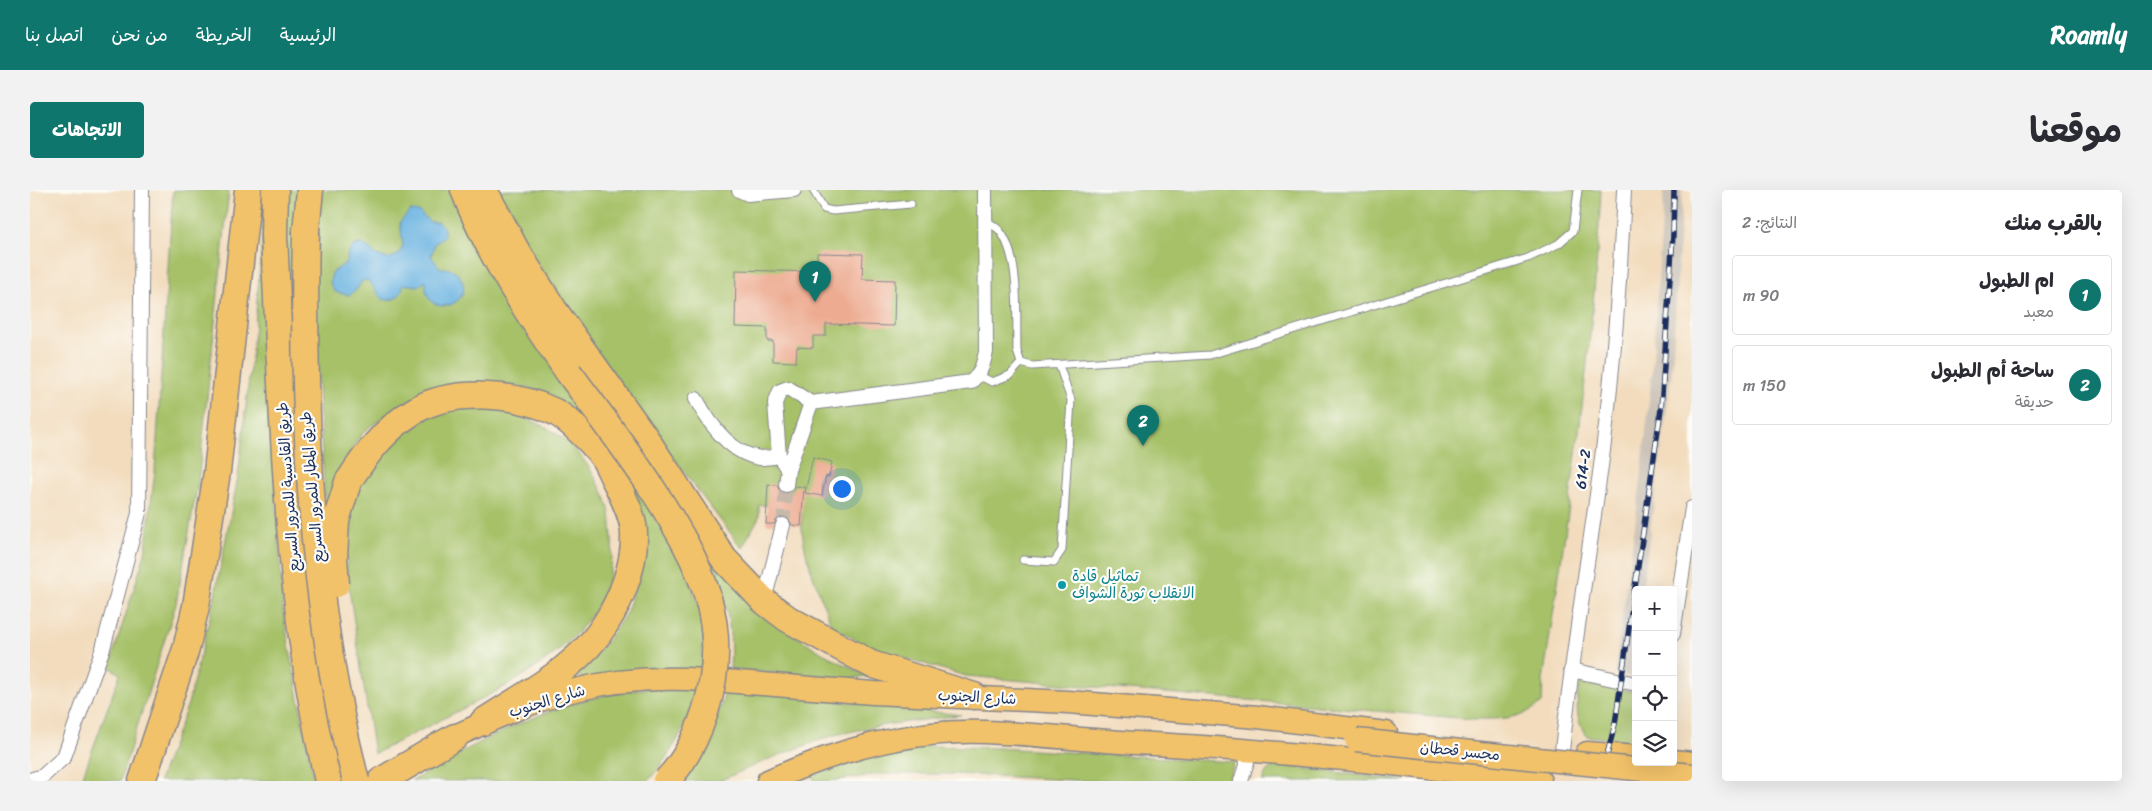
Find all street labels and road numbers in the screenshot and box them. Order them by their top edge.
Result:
street label: طريق القادسية للمرور السريع [269,401,307,573]
street label: طريق المطار للمرور السريع [292,410,332,564]
street label: 614-2 [1567,447,1599,491]
street label: شارع الجنوب [506,677,588,725]
street label: شارع الجنوب [937,682,1017,712]
street label: مجسر قحطان [1419,734,1501,768]

